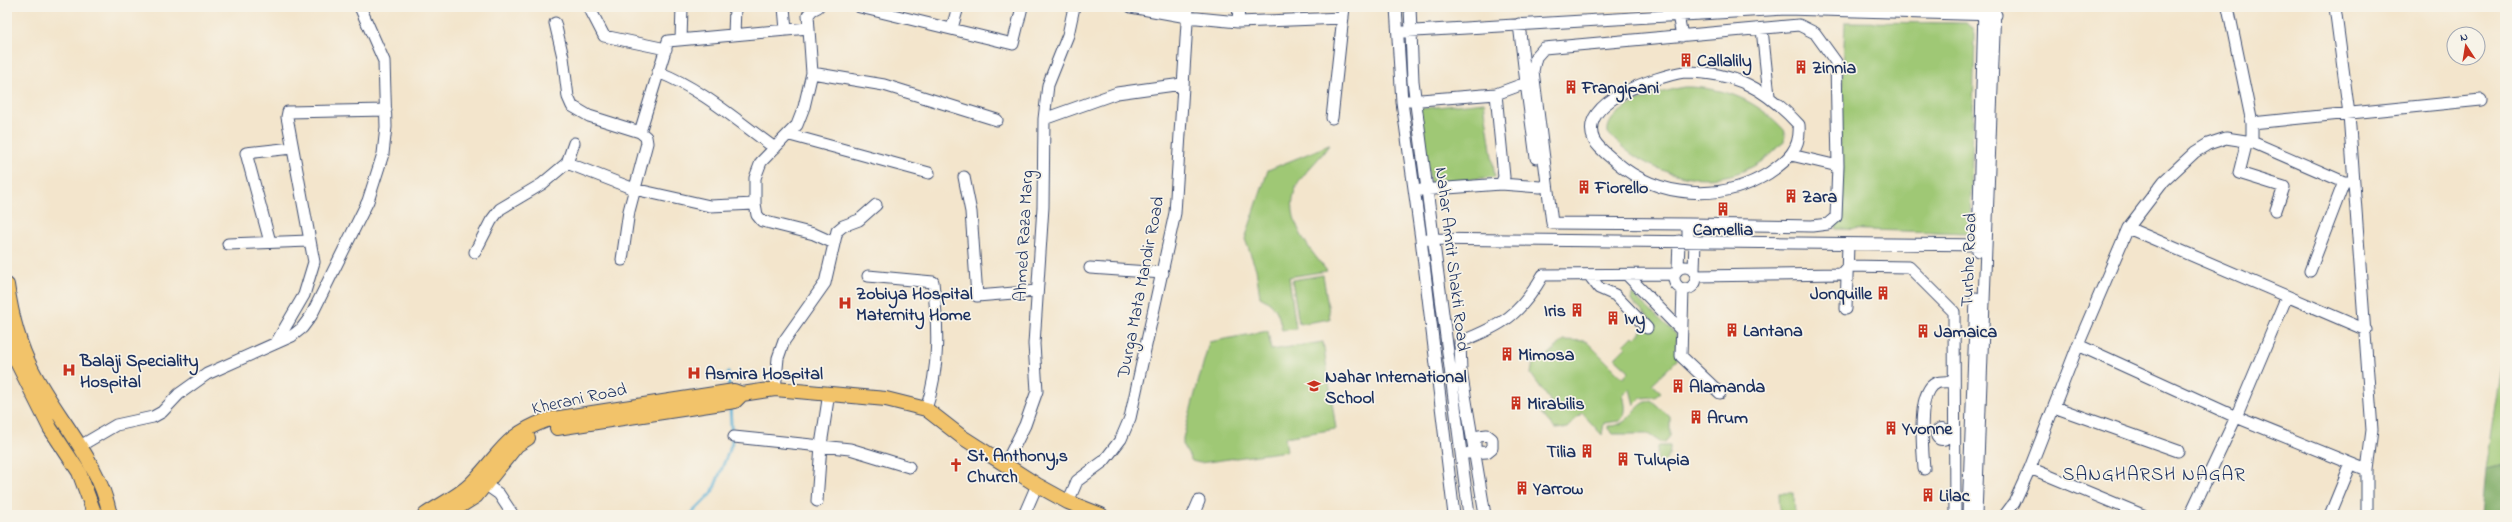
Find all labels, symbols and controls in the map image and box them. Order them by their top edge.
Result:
north arrow [2446,26,2486,66]
text: N [2459,29,2469,46]
place label: Callalily [1697,49,1752,76]
building icon: Callalily [1678,52,1694,68]
place label: Zinnia [1812,56,1856,82]
building icon: Zinnia [1793,59,1809,75]
place label: Frangipani [1581,76,1659,103]
building icon: Frangipani [1563,79,1579,95]
street label: Nahar Amrit Shakti Road [1427,166,1475,353]
street label: Ahmed Raza Marg [1009,169,1042,303]
place label: Fiorello [1594,176,1648,202]
building icon: Fiorello [1576,179,1592,195]
place label: Zara [1802,185,1838,211]
building icon: Zara [1783,188,1799,204]
street label: Durga Mata Mandir Road [1111,194,1173,382]
building icon: Camellia [1715,201,1731,217]
street label: Turbhe Road [1955,212,1985,308]
place label: Camellia [1693,218,1754,244]
place label: Zobiya Hospital Maternity Home [856,282,973,330]
place label: Jonquille [1810,282,1873,308]
building icon: Jonquille [1875,285,1891,301]
hospital icon: Zobiya Hospital Maternity Home [837,295,853,311]
place label: Iris [1544,299,1566,325]
building icon: Iris [1569,302,1585,318]
place label: Ivy [1624,307,1645,334]
building icon: Ivy [1605,310,1621,326]
place label: Lantana [1743,319,1803,345]
place label: Jamaica [1934,320,1997,346]
building icon: Lantana [1724,322,1740,338]
building icon: Jamaica [1915,323,1931,339]
place label: Mimosa [1518,343,1575,369]
building icon: Mimosa [1499,346,1515,362]
place label: Balaji Speciality Hospital [79,349,199,396]
hospital icon: Balaji Speciality Hospital [61,362,77,378]
place label: Asmira Hospital [705,362,823,388]
hospital icon: Asmira Hospital [686,365,702,381]
place label: Nahar International School [1325,365,1467,412]
place label: Alamanda [1689,375,1766,401]
street label: Kherani Road [530,377,629,423]
school or university icon: Nahar International School [1306,378,1322,394]
building icon: Alamanda [1670,378,1686,394]
place label: Mirabilis [1527,392,1585,418]
building icon: Mirabilis [1508,395,1524,411]
place label: Arum [1707,406,1748,432]
building icon: Arum [1688,409,1704,425]
place label: Yvonne [1901,417,1953,443]
building icon: Yvonne [1883,420,1899,436]
place label: Tilia [1546,440,1576,466]
building icon: Tilia [1579,443,1595,459]
place label: St. Anthony,s Church [967,444,1068,491]
place label: Tulupia [1634,448,1690,474]
building icon: Tulupia [1615,451,1631,467]
church icon: St. Anthony,s Church [948,457,964,473]
district label: SANGHARSH NAGAR [2062,462,2246,489]
place label: Yarrow [1532,477,1584,503]
building icon: Yarrow [1514,480,1530,496]
place label: Lilac [1939,484,1971,510]
building icon: Lilac [1920,487,1936,503]

